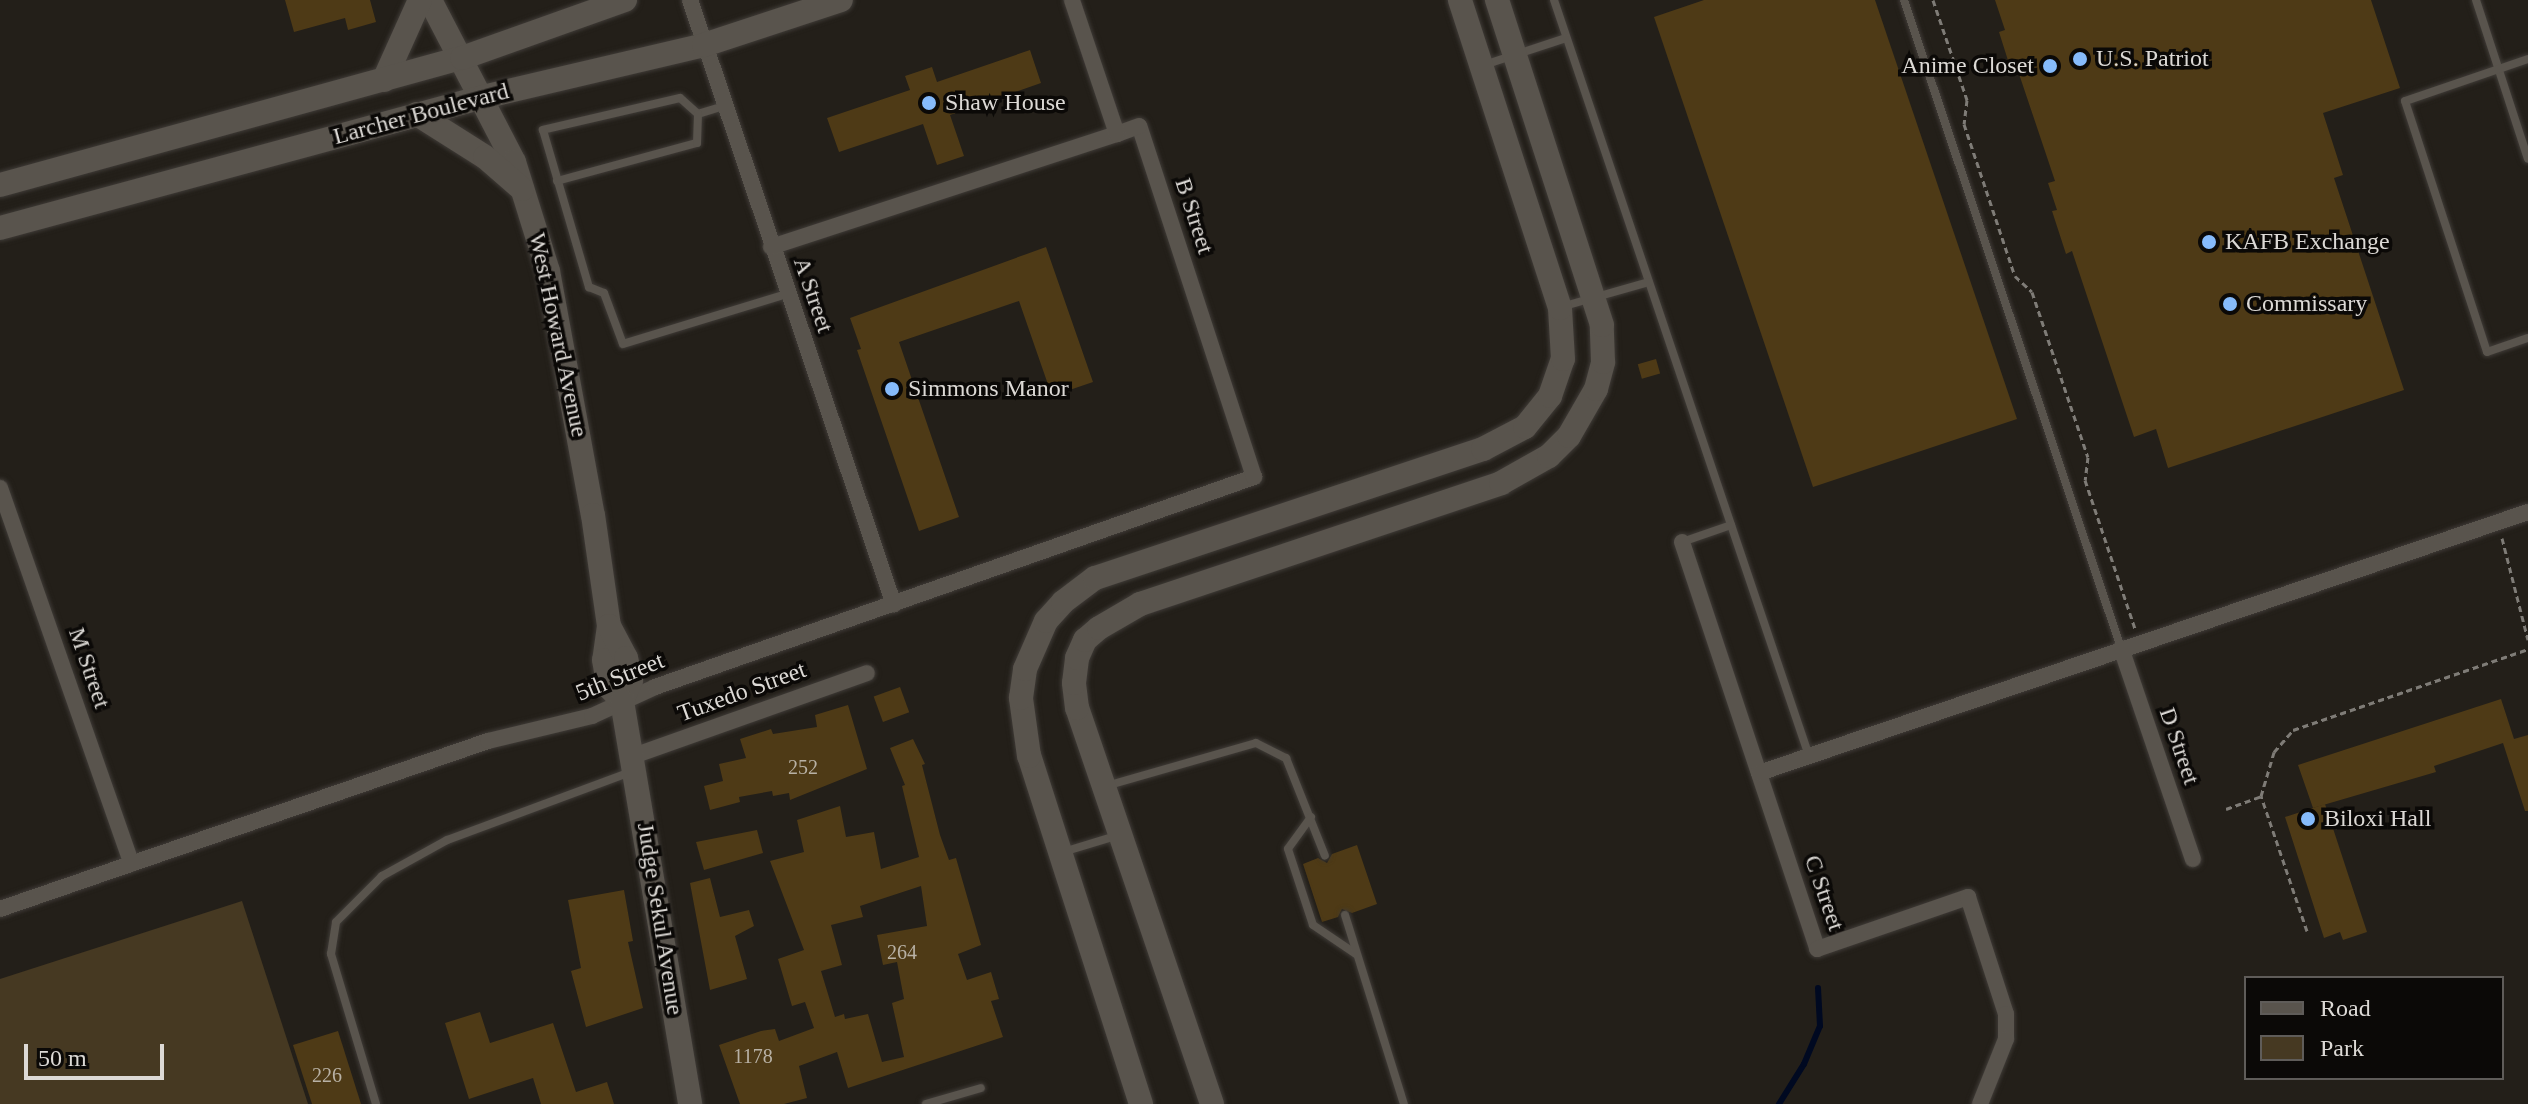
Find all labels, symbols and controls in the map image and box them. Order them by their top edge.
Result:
place label: U.S. Patriot [2096,45,2209,73]
marker: U.S. Patriot [2071,50,2089,68]
place label: Anime Closet [1901,52,2034,80]
marker: Anime Closet [2041,57,2059,75]
street label: Larcher Boulevard [330,77,512,151]
place label: Shaw House [945,89,1066,117]
marker: Shaw House [920,94,938,112]
street label: B Street [1168,174,1220,258]
place label: KAFB Exchange [2225,228,2390,256]
street label: West Howard Avenue [522,230,594,440]
marker: KAFB Exchange [2200,233,2218,251]
street label: A Street [786,253,840,337]
place label: Commissary [2246,290,2367,318]
marker: Commissary [2221,295,2239,313]
place label: Simmons Manor [908,375,1069,403]
marker: Simmons Manor [883,380,901,398]
street label: M Street [62,624,116,712]
street label: 5th Street [572,646,668,708]
street label: Tuxedo Street [674,655,810,729]
street label: D Street [2152,704,2206,788]
house number: 252 [788,755,818,779]
place label: Biloxi Hall [2324,805,2431,833]
marker: Biloxi Hall [2299,810,2317,828]
street label: Judge Sekul Avenue [630,820,690,1018]
street label: C Street [1798,851,1850,935]
house number: 264 [887,940,917,964]
legend [2244,976,2504,1080]
text: Road [2320,995,2371,1021]
scale bar [28,1028,168,1078]
text: Park [2320,1035,2364,1061]
house number: 1178 [733,1044,773,1068]
text: 50 m [38,1045,87,1071]
house number: 226 [312,1063,342,1087]

